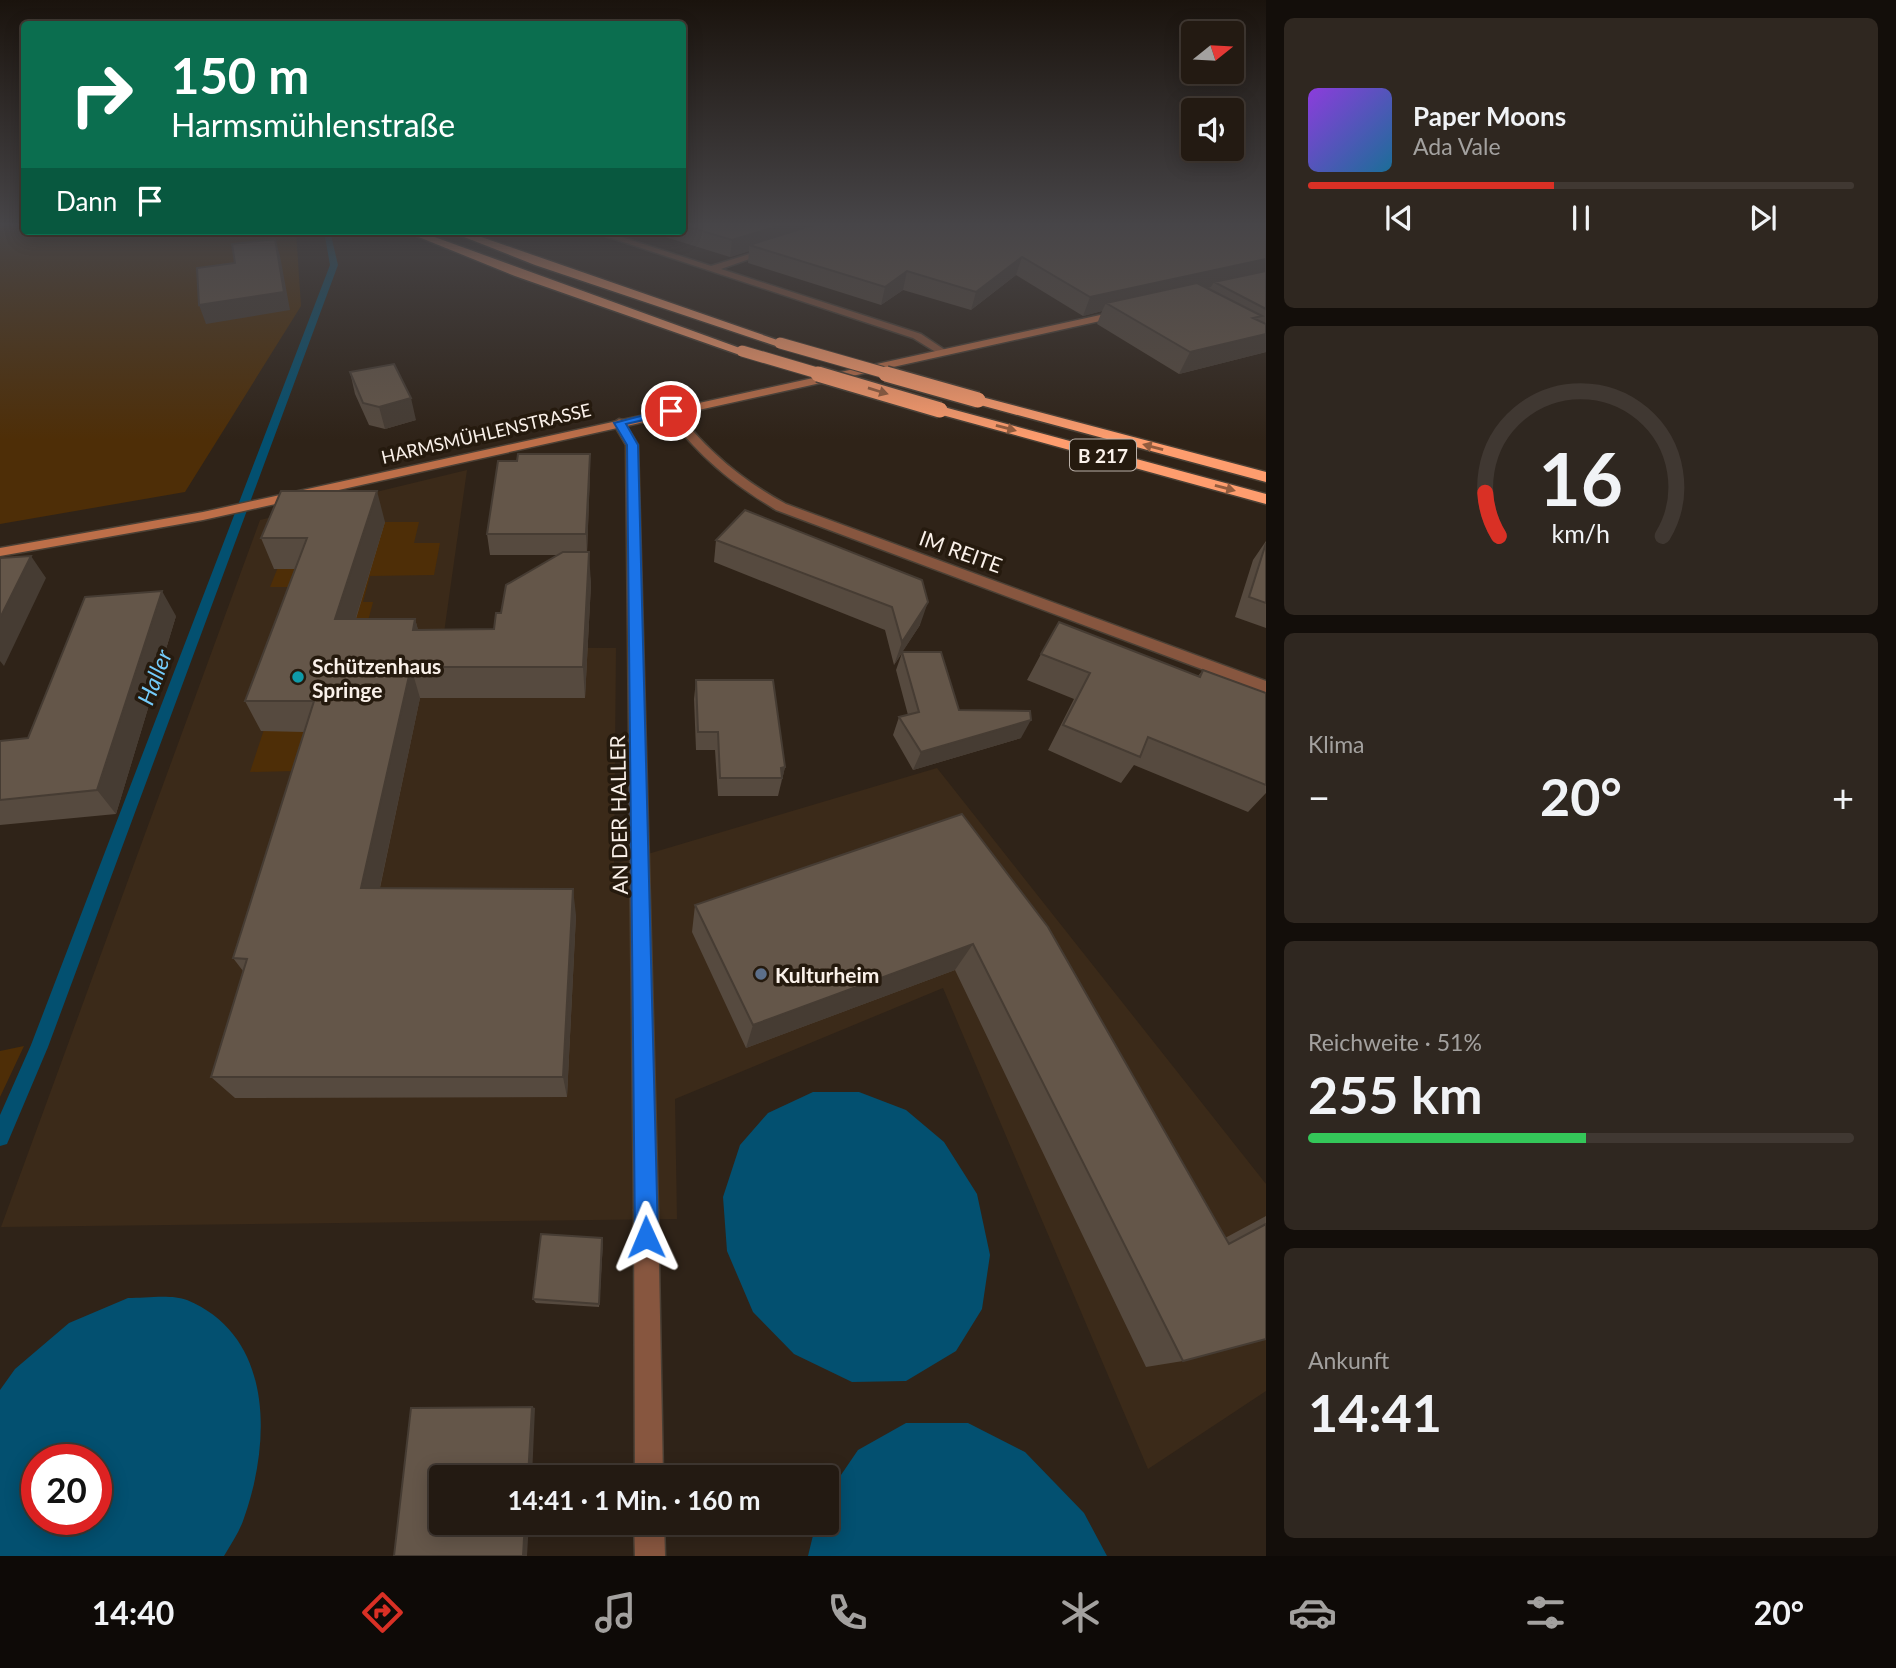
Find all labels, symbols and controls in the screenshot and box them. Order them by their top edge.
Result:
north arrow [1181,21,1244,84]
map controls [1181,21,1244,161]
text: 150 m [171,46,309,104]
icon: right [56,49,147,140]
button: sound [1181,98,1244,161]
text: Paper Moons [1413,100,1566,132]
text: Harmsmühlenstraße [171,105,455,144]
text: Ada Vale [1413,132,1501,160]
icon: arrive [131,182,169,220]
text: Dann [56,185,117,217]
icon: previous [1380,199,1418,237]
icon: pause [1562,199,1600,237]
icon: next [1744,199,1782,237]
pin [641,381,701,441]
one-way arrow [868,387,889,397]
icon: arrive [652,392,690,430]
street label: HARMSMÜHLENSTRASSE [379,398,593,468]
one-way arrow [995,423,1017,434]
text: 16 [1539,435,1623,523]
road number: B 217 [1070,440,1136,470]
one-way arrow [1141,441,1163,452]
one-way arrow [1215,484,1236,494]
text: km/h [1552,518,1610,548]
street label: IM REITE [916,524,1006,578]
water label: Haller [131,644,178,709]
place label: Schützenhaus Springe [312,653,441,702]
marker: Schützenhaus Springe [290,669,306,685]
text: Klima [1308,730,1365,758]
street label: AN DER HALLER [604,734,632,895]
text: 20° [1540,765,1622,827]
text: − [1308,774,1330,820]
text: + [1832,774,1854,820]
place label: Kulturheim [775,962,879,987]
marker: Kulturheim [753,966,769,982]
text: Reichweite · 51% [1308,1028,1482,1056]
text: 255 km [1308,1063,1482,1125]
position arrow [609,1200,683,1274]
text: Ankunft [1308,1346,1389,1374]
text: 14:41 [1308,1381,1442,1443]
speed limit sign: 20 [21,1444,112,1535]
text: 14:41 · 1 Min. · 160 m [507,1484,761,1516]
icon: directions [358,1588,407,1637]
icon: music [591,1588,640,1637]
icon: phone [823,1588,872,1637]
icon: climate [1056,1588,1105,1637]
icon: car [1288,1588,1337,1637]
icon: filters [1521,1588,1570,1637]
text: 14:40 [92,1593,174,1632]
text: 20° [1754,1593,1804,1632]

